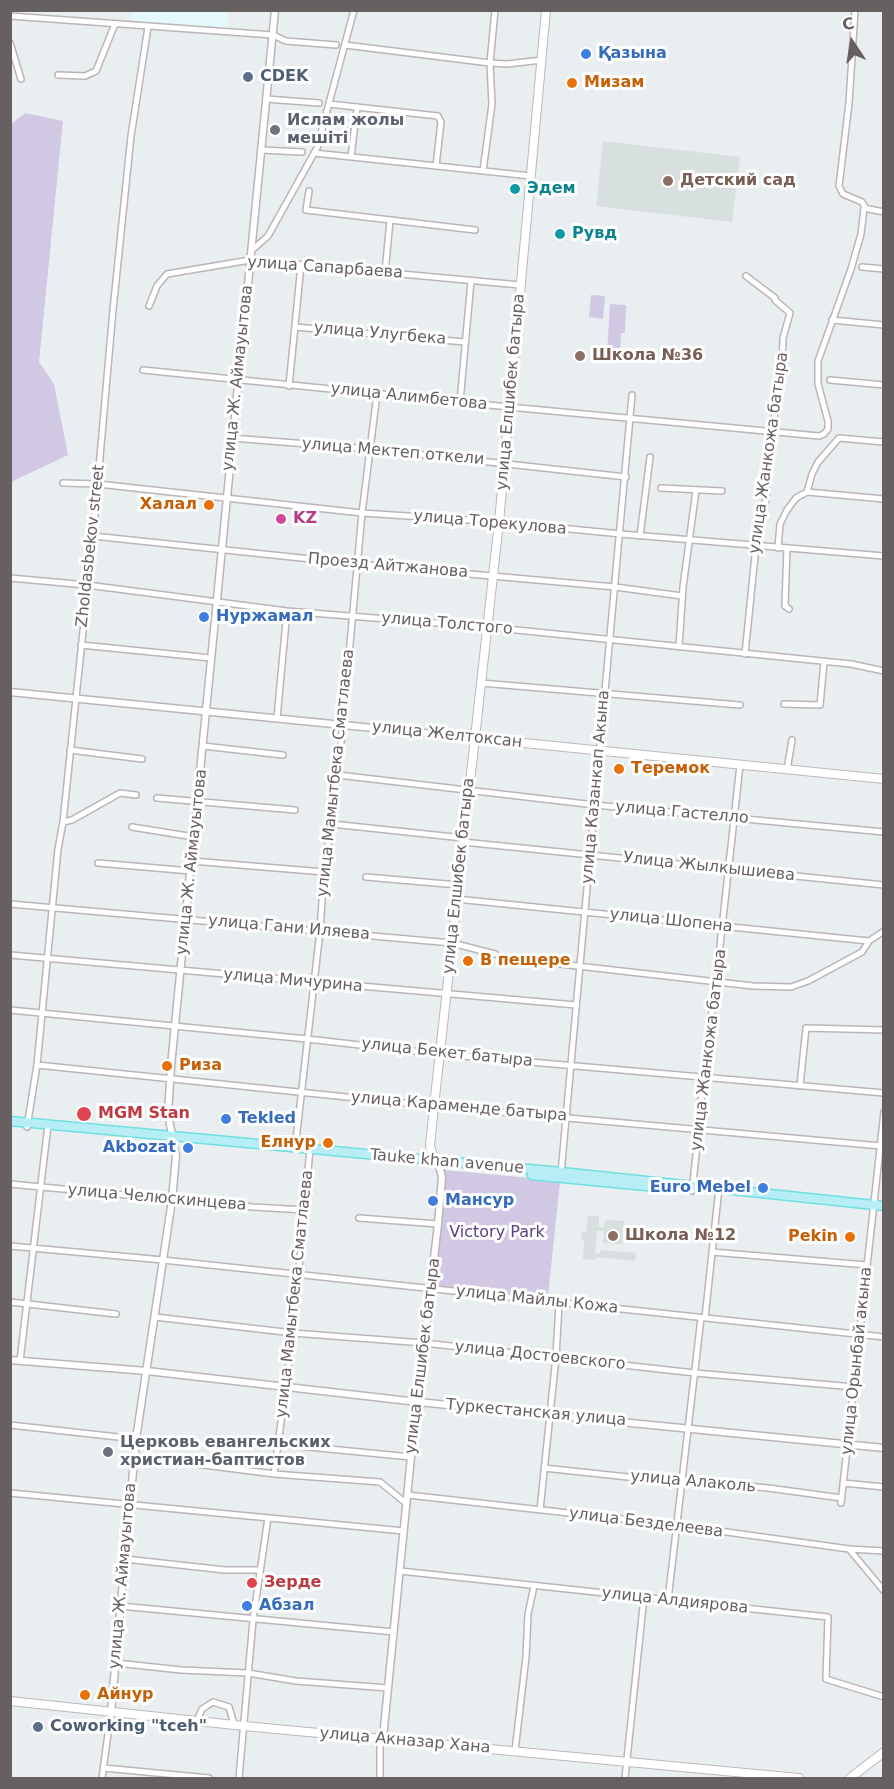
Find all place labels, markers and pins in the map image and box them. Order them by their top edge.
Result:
place label: Қазына [598,44,667,64]
marker: Қазына [579,47,593,61]
place label: CDEK [260,67,308,87]
marker: CDEK [241,70,255,84]
place label: Мизам [584,73,644,93]
marker: Мизам [565,76,579,90]
place label: Ислам жолы мешіті [287,111,404,149]
marker: Ислам жолы мешіті [268,123,282,137]
place label: Детский сад [680,171,796,191]
marker: Детский сад [661,174,675,188]
place label: Эдем [527,179,576,199]
marker: Эдем [508,182,522,196]
place label: Рувд [572,224,617,244]
marker: Рувд [553,227,567,241]
place label: Школа №36 [592,346,703,366]
marker: Школа №36 [573,349,587,363]
place label: Халал [140,495,197,515]
marker: Халал [202,498,216,512]
place label: KZ [293,509,317,529]
marker: KZ [274,512,288,526]
place label: Нуржамал [216,607,314,627]
marker: Нуржамал [197,610,211,624]
place label: Теремок [631,759,710,779]
marker: Теремок [612,762,626,776]
place label: В пещере [480,951,571,971]
marker: В пещере [461,954,475,968]
place label: Риза [179,1056,222,1076]
marker: Риза [160,1059,174,1073]
place label: MGM Stan [98,1104,190,1124]
marker: MGM Stan [75,1105,93,1123]
place label: Tekled [238,1109,296,1129]
marker: Tekled [219,1112,233,1126]
place label: Елнур [260,1133,316,1153]
marker: Елнур [321,1136,335,1150]
place label: Akbozat [103,1138,176,1158]
marker: Akbozat [181,1141,195,1155]
place label: Euro Mebel [650,1178,751,1198]
marker: Euro Mebel [756,1181,770,1195]
place label: Мансур [445,1191,514,1211]
marker: Мансур [426,1194,440,1208]
place label: Школа №12 [625,1226,736,1246]
place label: Pekin [788,1227,838,1247]
marker: Школа №12 [606,1229,620,1243]
marker: Pekin [843,1230,857,1244]
place label: Церковь евангельских христиан-баптистов [120,1433,331,1471]
marker: Церковь евангельских христиан-баптистов [101,1445,115,1459]
place label: Зерде [264,1573,321,1593]
marker: Зерде [245,1576,259,1590]
place label: Абзал [259,1596,314,1616]
marker: Абзал [240,1599,254,1613]
place label: Айнур [97,1685,154,1705]
marker: Айнур [78,1688,92,1702]
place label: Coworking "tceh" [50,1717,207,1737]
marker: Coworking "tceh" [31,1720,45,1734]

